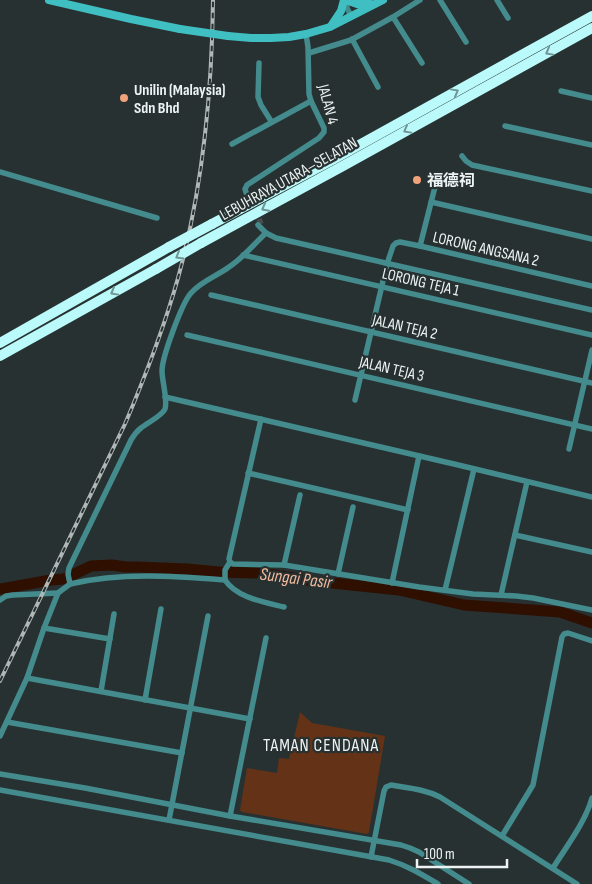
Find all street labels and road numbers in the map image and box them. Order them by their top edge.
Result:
street label: JALAN 4 [313,81,342,127]
street label: LEBUHRAYA UTARA–SELATAN [217,134,361,225]
street label: LORONG ANGSANA 2 [431,228,541,271]
street label: LORONG TEJA 1 [380,264,462,301]
street label: JALAN TEJA 2 [369,311,439,344]
street label: JALAN TEJA 3 [356,353,426,386]

